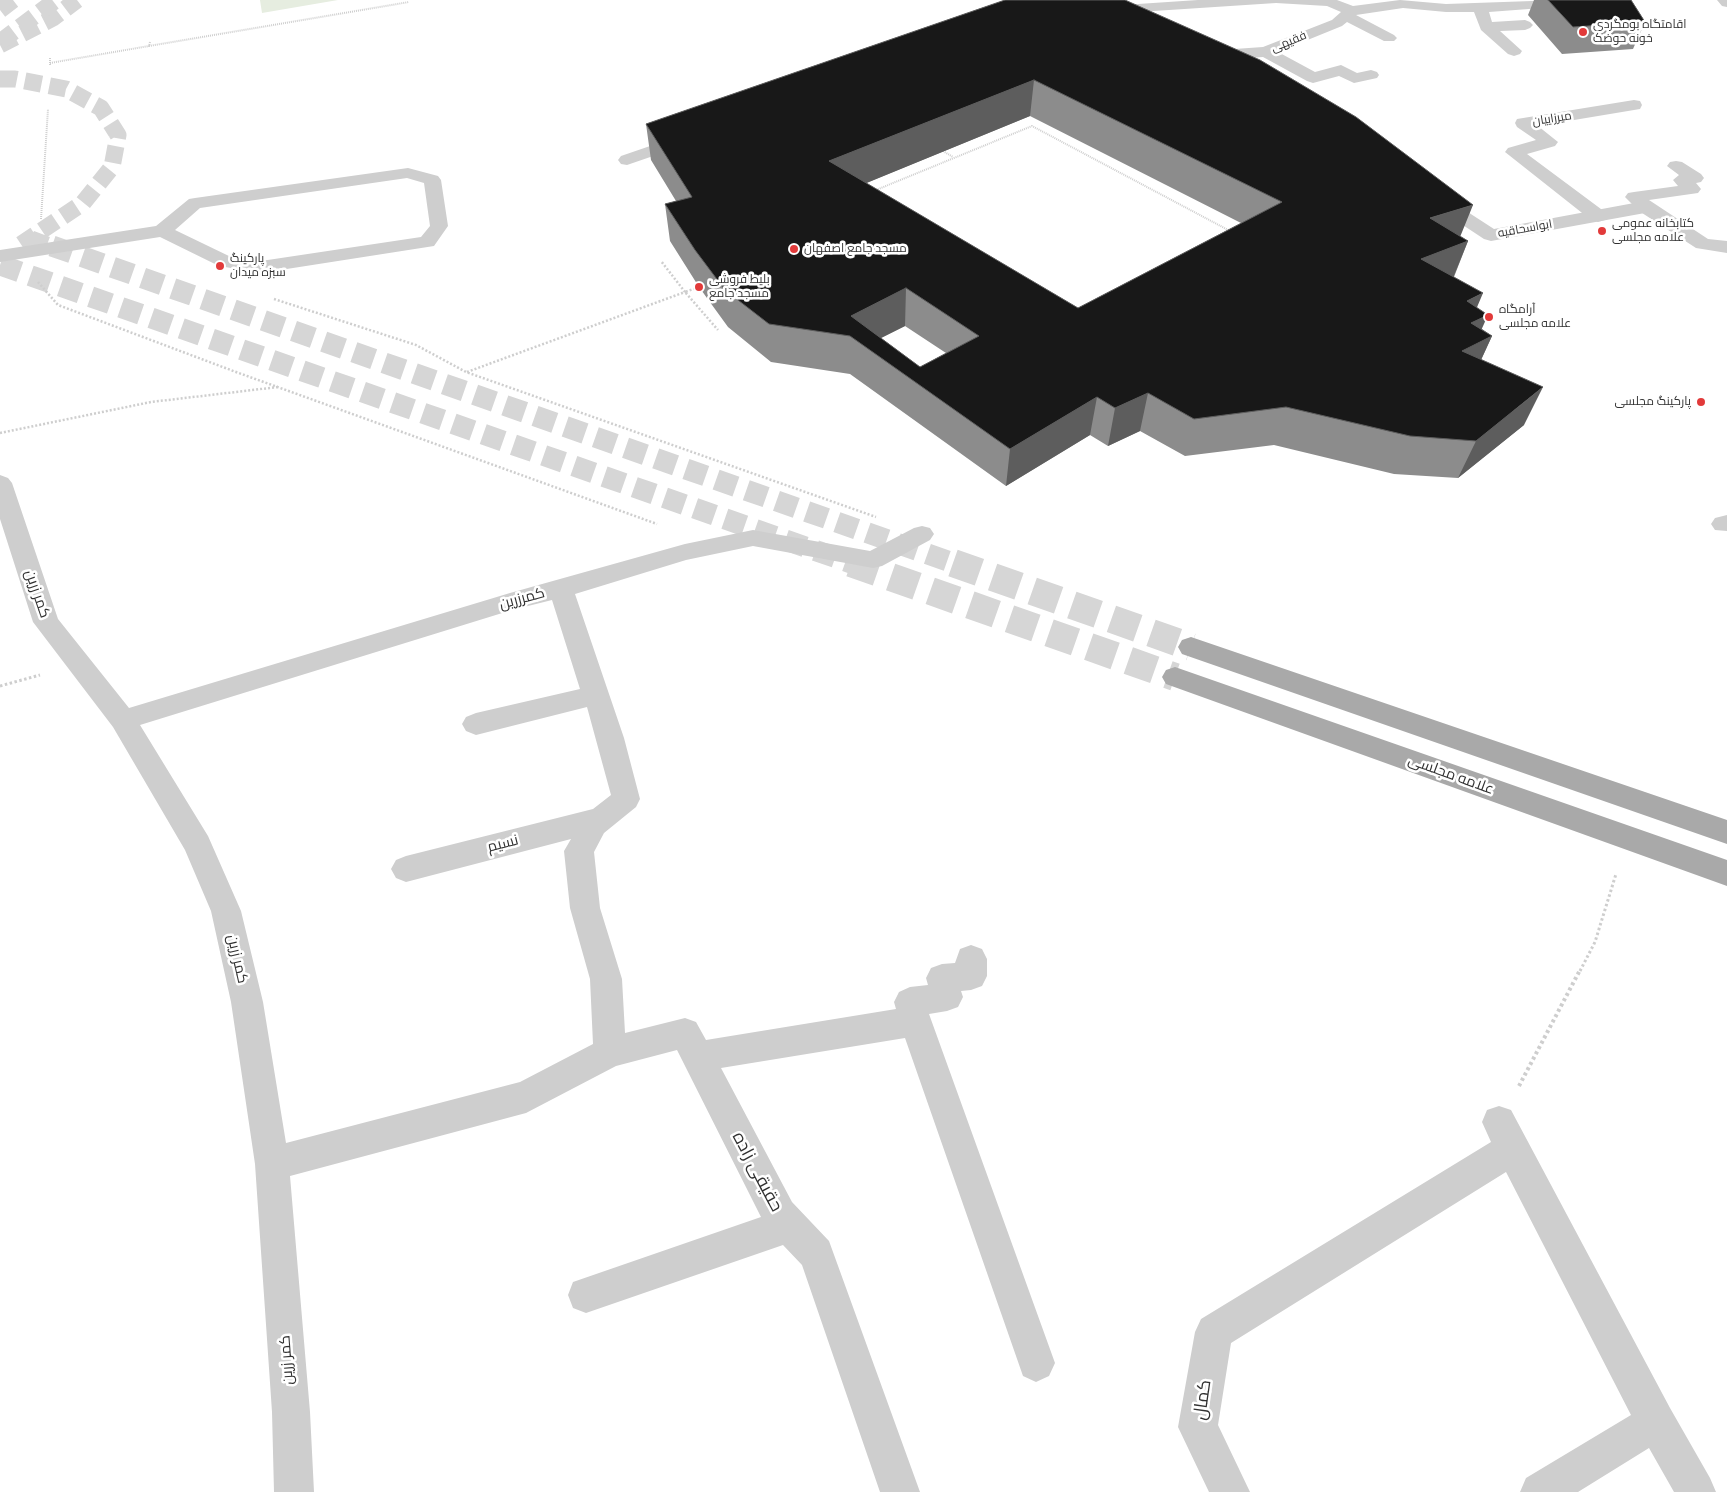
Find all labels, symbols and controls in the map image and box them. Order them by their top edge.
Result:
place label: اقامتگاه بومگردی خونه حوضک [1593,18,1687,46]
marker: اقامتگاه بومگردی خونه حوضک [1577,26,1589,38]
street label: فقیهی [1269,28,1309,56]
street label: میرزاییان [1531,109,1573,129]
street label: ابواسحاقیه [1497,217,1553,241]
place label: کتابخانه عمومی علامه مجلسی [1612,217,1694,245]
marker: کتابخانه عمومی علامه مجلسی [1596,225,1608,237]
place label: مسجد جامع اصفهان [804,242,907,256]
marker: مسجد جامع اصفهان [788,243,800,255]
place label: پارکینگ سبزه میدان [230,252,286,280]
marker: پارکینگ سبزه میدان [214,260,226,272]
place label: بلیط فروشی مسجد جامع [709,273,770,301]
marker: بلیط فروشی مسجد جامع [693,281,705,293]
place label: آرامگاه علامه مجلسی [1499,303,1571,331]
marker: آرامگاه علامه مجلسی [1483,311,1495,323]
place label: پارکینگ مجلسی [1614,395,1691,409]
marker: پارکینگ مجلسی [1695,396,1707,408]
street label: کمر زرین [20,568,54,620]
street label: کمرزرین [497,584,547,614]
street label: علامه مجلسی [1406,751,1496,799]
street label: نسیم [486,831,520,857]
street label: کمر زرین [223,933,251,985]
street label: حقیقی زاده [727,1128,787,1216]
street label: کمر زرین [276,1335,298,1385]
street label: کمال [1189,1378,1217,1422]

